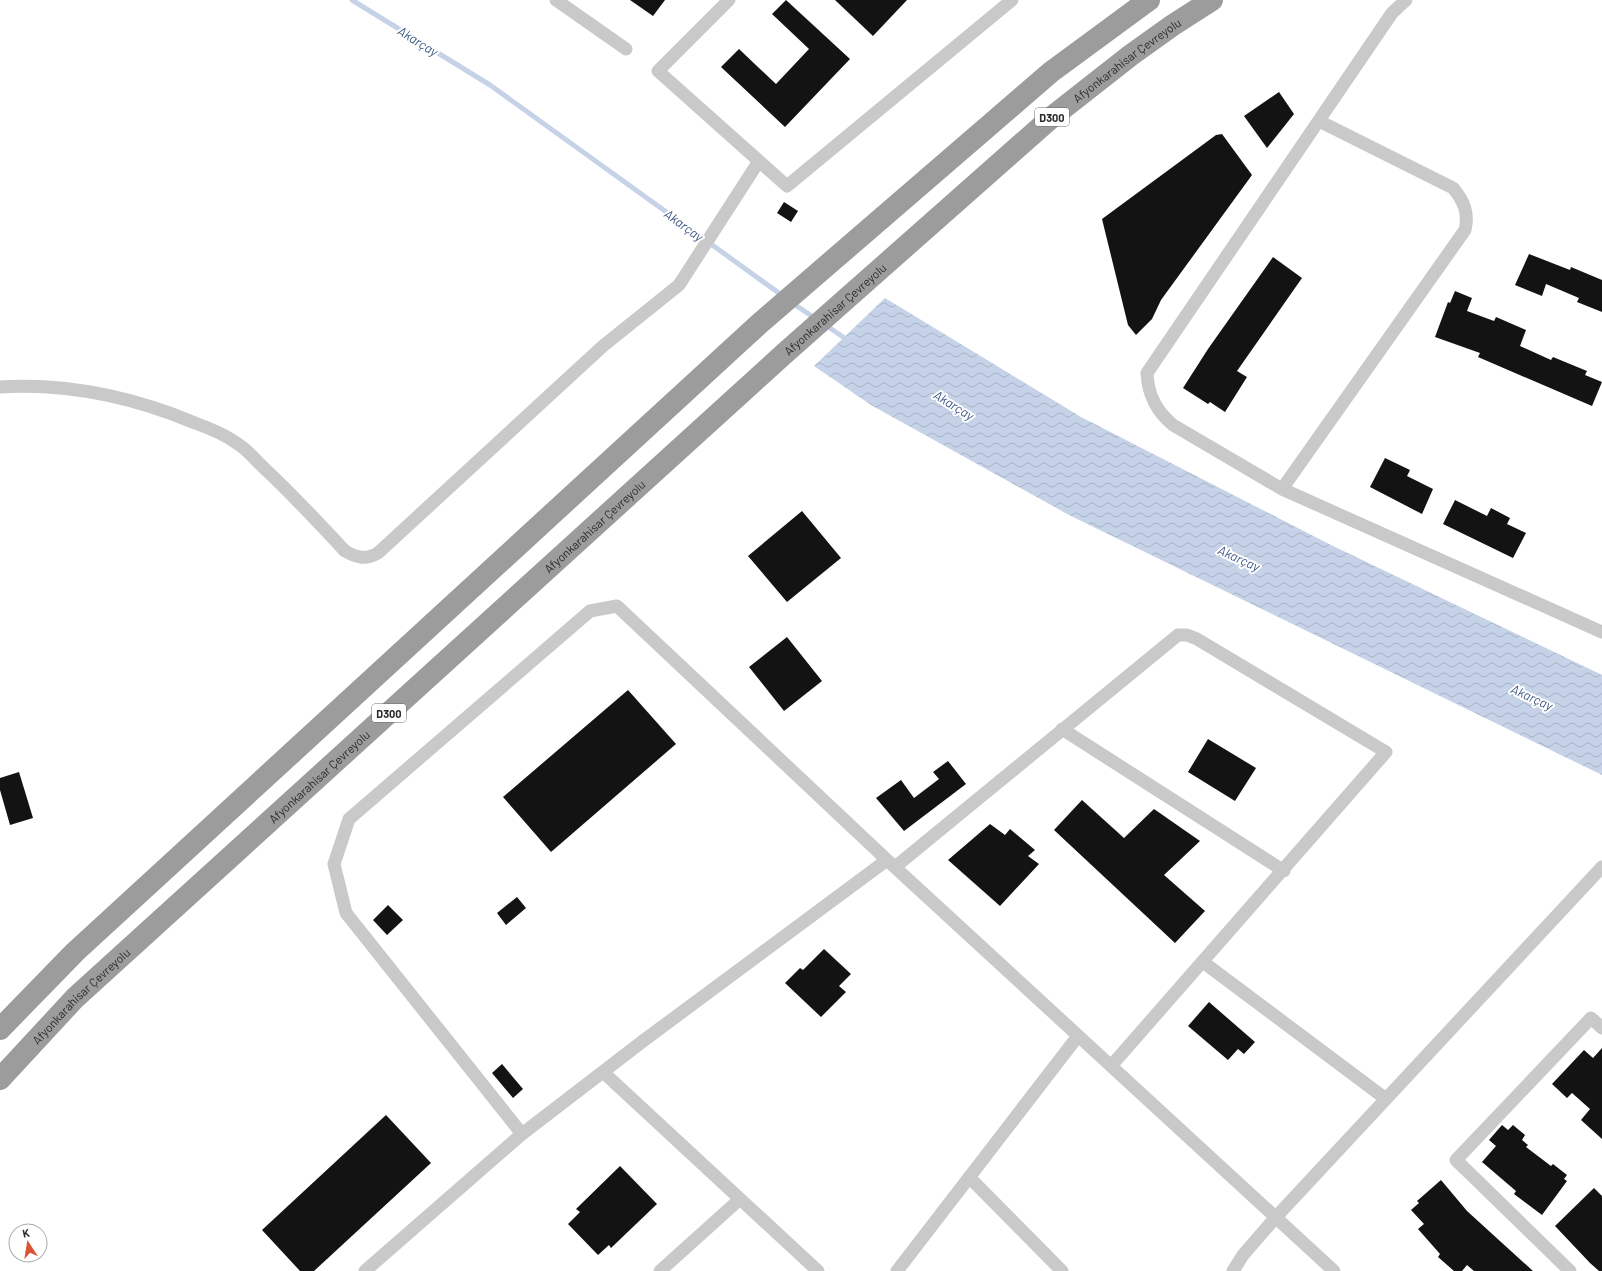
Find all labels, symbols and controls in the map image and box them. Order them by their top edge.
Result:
street label: Afyonkarahisar Çevreyolu [1070,15,1183,105]
water label: Akarçay [395,22,442,60]
road number: D300 [1035,108,1069,126]
water label: Akarçay [661,205,708,245]
street label: Afyonkarahisar Çevreyolu [781,260,889,358]
water label: Akarçay [931,386,978,424]
street label: Afyonkarahisar Çevreyolu [541,477,648,576]
water label: Akarçay [1215,541,1264,575]
water label: Akarçay [1508,680,1557,714]
road number: D300 [372,704,406,722]
street label: Afyonkarahisar Çevreyolu [266,727,372,826]
street label: Afyonkarahisar Çevreyolu [29,945,132,1047]
north arrow [8,1223,48,1263]
text: K [21,1226,31,1240]

